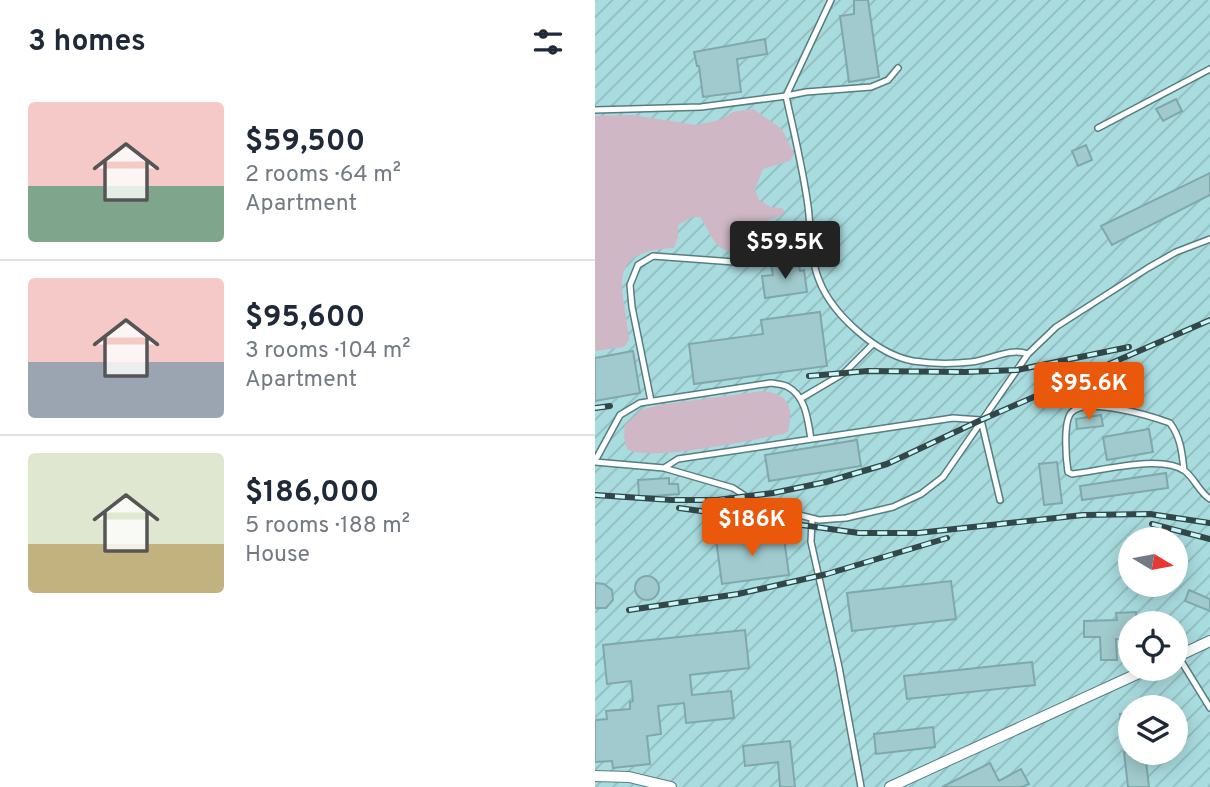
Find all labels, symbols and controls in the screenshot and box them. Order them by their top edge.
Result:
icon: filters [529,23,567,61]
text: 3 homes [28,24,146,61]
text: $59,500 [245,124,365,161]
icon: home [84,130,168,214]
text: 2 rooms · 64 m² [245,161,401,190]
text: Apartment [245,190,357,219]
pin: $59.5K [728,222,842,281]
text: $59.5K [746,229,824,258]
text: $95,600 [245,300,365,337]
icon: home [84,306,168,390]
text: 3 rooms · 104 m² [245,337,410,366]
pin: $95.6K [1032,362,1146,422]
text: Apartment [245,366,357,395]
text: $95.6K [1050,370,1128,399]
text: $186,000 [245,475,379,512]
icon: home [84,481,168,565]
pin: $186K [703,498,801,558]
text: $186K [718,506,786,535]
text: 5 rooms · 188 m² [245,512,410,541]
north arrow [1118,527,1188,597]
map controls [1118,527,1188,765]
text: House [245,541,310,570]
button: locate [1118,611,1188,681]
button: layers [1118,695,1188,765]

